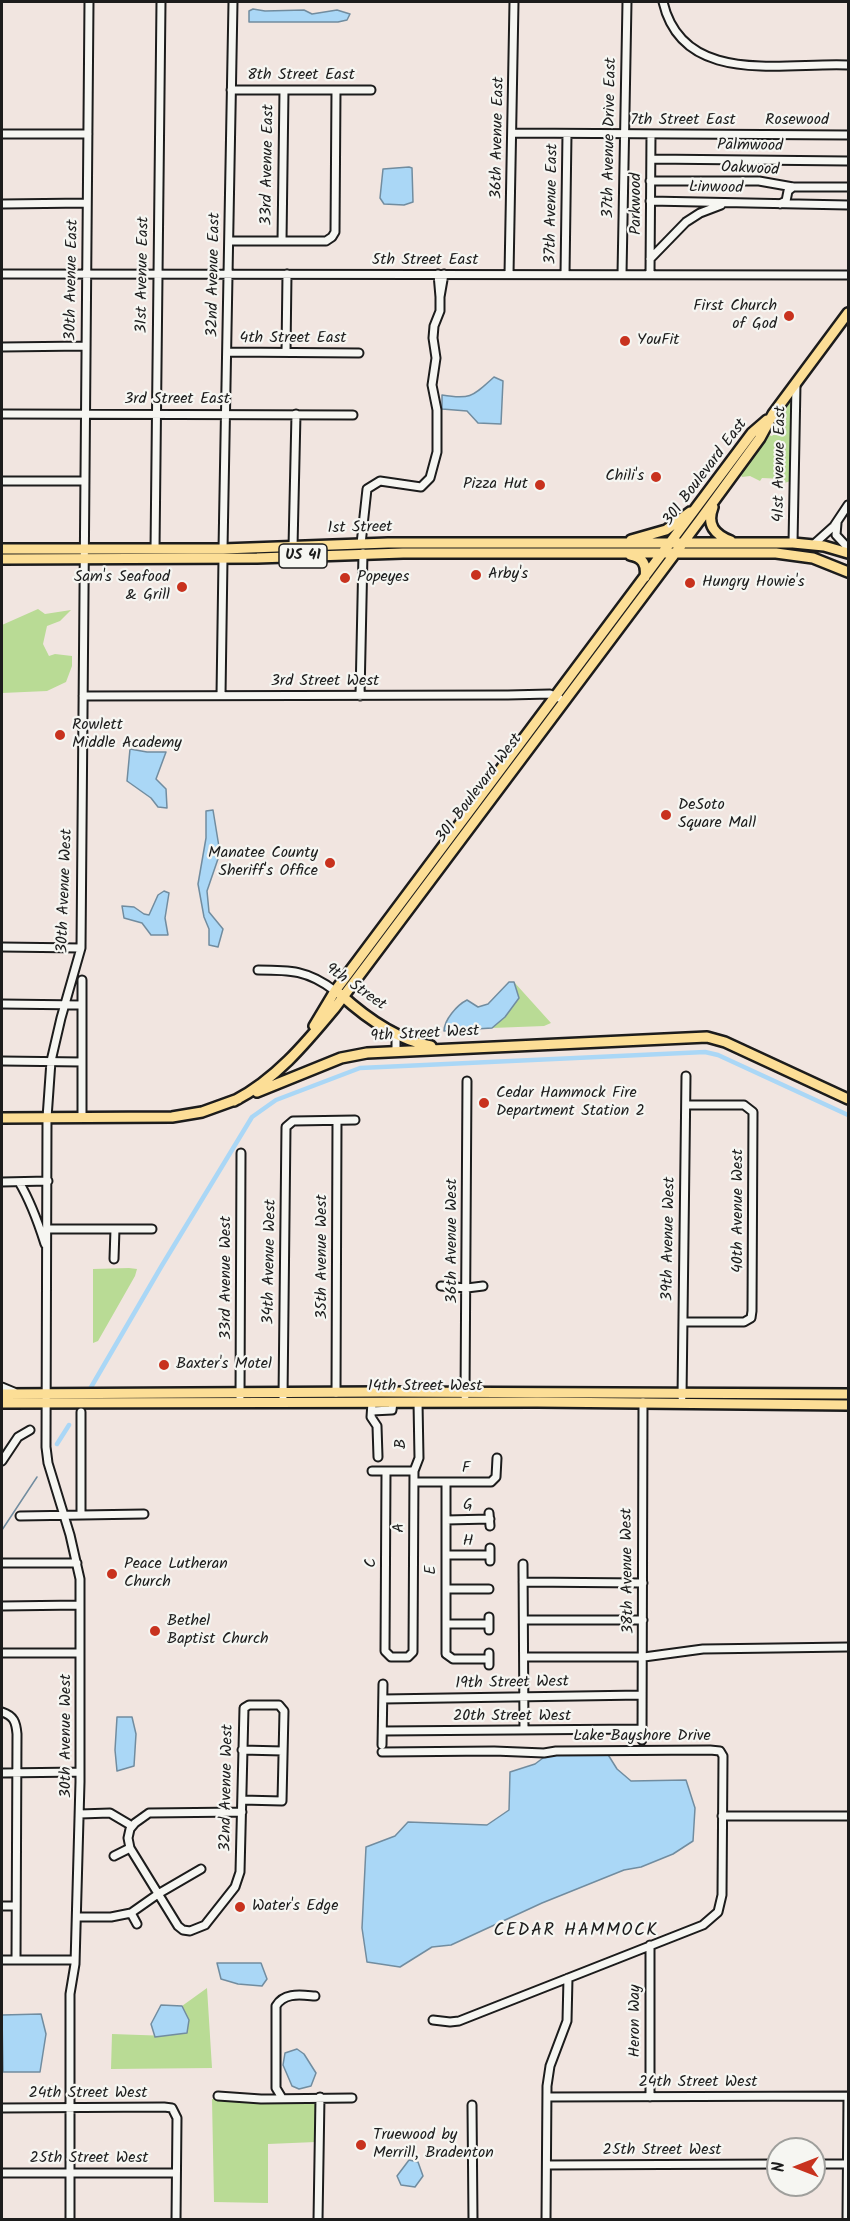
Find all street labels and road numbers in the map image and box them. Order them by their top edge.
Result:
street label: 37th Avenue Drive East [600,57,622,219]
street label: 8th Street East [247,66,355,86]
street label: 36th Avenue East [488,77,510,199]
street label: 33rd Avenue East [258,104,280,226]
street label: 7th Street East [630,111,736,131]
street label: Rosewood [765,111,829,131]
street label: Palmwood [717,137,783,157]
street label: 37th Avenue East [542,143,564,265]
street label: Oakwood [721,159,779,181]
street label: Parkwood [627,173,647,235]
street label: Linwood [689,179,743,199]
street label: 32nd Avenue East [204,212,226,338]
street label: 31st Avenue East [133,216,155,334]
street label: 30th Avenue East [62,219,84,341]
street label: 5th Street East [372,251,478,271]
street label: 4th Street East [240,329,346,349]
street label: 3rd Street East [124,390,230,410]
street label: 41st Avenue East [770,406,792,522]
street label: 301 Boulevard East [660,416,752,530]
street label: 1st Street [327,519,393,539]
road number: US 41 [279,544,327,568]
street label: 3rd Street West [271,672,379,692]
street label: 301 Boulevard West [433,731,527,847]
street label: 30th Avenue West [54,828,78,954]
street label: 9th Street [321,960,389,1016]
street label: 9th Street West [370,1023,480,1047]
street label: 40th Avenue West [729,1149,749,1273]
street label: 39th Avenue West [659,1177,681,1301]
street label: 36th Avenue West [443,1178,463,1304]
street label: 35th Avenue West [313,1194,333,1320]
street label: 34th Avenue West [260,1199,282,1325]
street label: 33rd Avenue West [217,1216,237,1340]
street label: 14th Street West [368,1377,482,1397]
street label: B [392,1439,412,1449]
street label: F [462,1459,470,1479]
street label: G [463,1496,473,1516]
street label: 38th Avenue West [618,1508,640,1634]
street label: A [390,1523,410,1533]
street label: H [463,1532,473,1552]
street label: C [362,1558,382,1568]
street label: E [422,1565,442,1575]
street label: 19th Street West [455,1673,569,1695]
street label: 30th Avenue West [57,1674,77,1798]
street label: 20th Street West [453,1707,571,1727]
street label: 32nd Avenue West [217,1724,239,1852]
street label: Lake Bayshore Drive [573,1727,711,1747]
street label: Heron Way [626,1985,646,2057]
street label: 24th Street West [638,2073,758,2093]
street label: 24th Street West [28,2084,148,2104]
street label: 25th Street West [603,2141,721,2161]
street label: 25th Street West [30,2149,148,2169]

